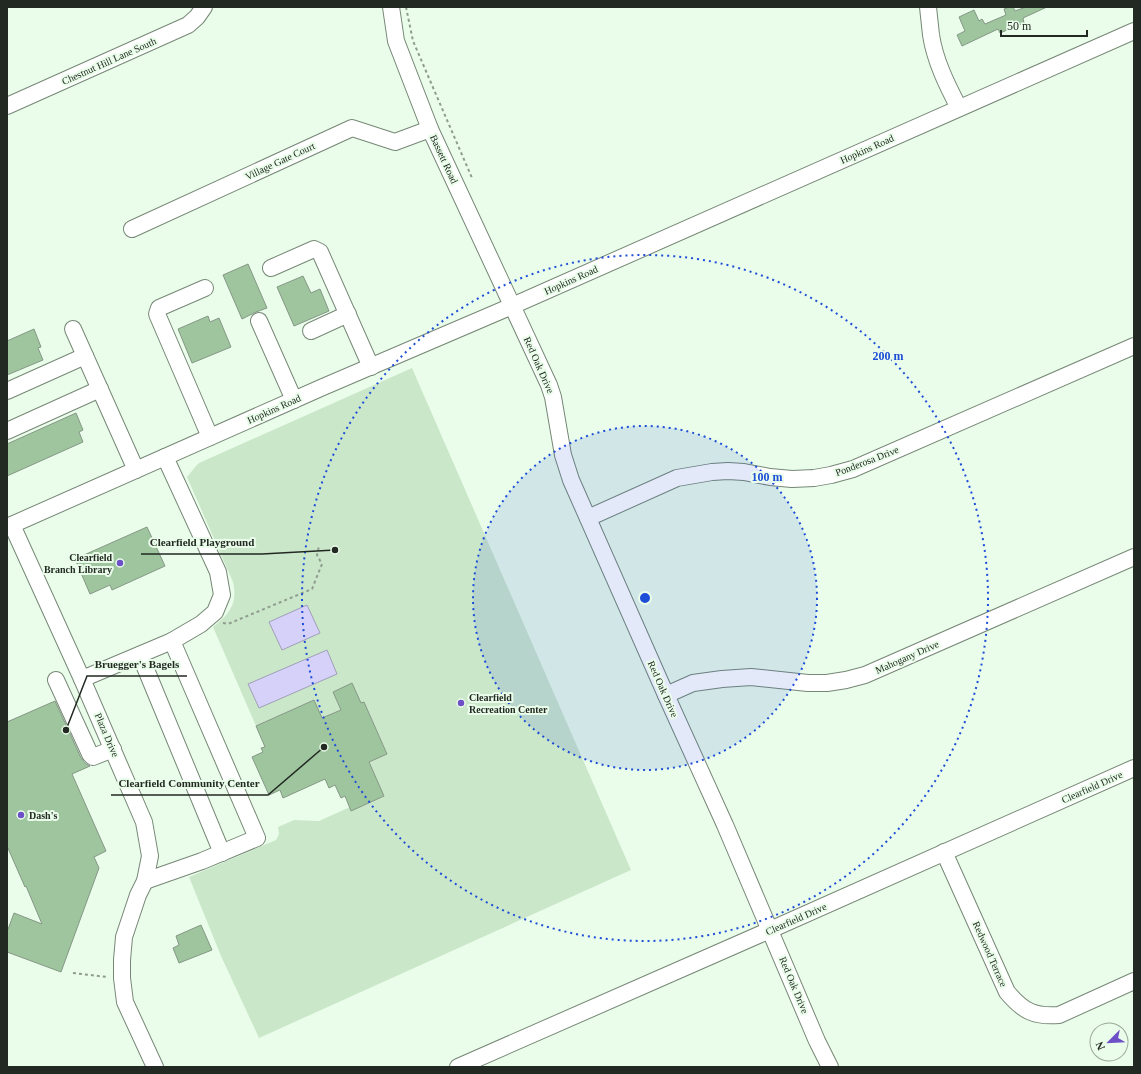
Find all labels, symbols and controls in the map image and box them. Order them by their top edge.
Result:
scale bar [1001,12,1087,38]
text: 50 m [1007,19,1032,33]
street label: Chestnut Hill Lane South [60,35,158,87]
street label: Hopkins Road [838,132,896,166]
street label: Bassett Road [428,133,460,185]
street label: Village Gate Court [243,140,317,182]
street label: Hopkins Road [542,263,600,297]
street label: Red Oak Drive [522,335,557,395]
text: 200 m [873,349,904,363]
street label: Hopkins Road [245,392,303,426]
street label: Ponderosa Drive [834,444,901,478]
text: 100 m [752,470,783,484]
callout: Clearfield Playground [141,531,262,554]
text: Clearfield Playground [150,536,254,548]
place label: Clearfield Branch Library [44,552,112,575]
marker: Clearfield Branch Library [115,558,125,568]
centre of rings [638,591,652,605]
street label: Mahogany Drive [874,638,941,676]
callout: Bruegger's Bagels [87,653,187,676]
text: Bruegger's Bagels [95,658,180,670]
street label: Red Oak Drive [646,659,681,719]
place label: Clearfield Recreation Center [469,692,548,715]
marker: Clearfield Recreation Center [456,698,466,708]
street label: Plaza Drive [93,711,121,759]
street label: Clearfield Drive [1060,768,1125,805]
callout: Clearfield Community Center [111,772,268,795]
text: Clearfield Community Center [118,777,260,789]
marker: Dash's [16,810,26,820]
place label: Dash's [29,810,57,821]
street label: Clearfield Drive [764,900,829,937]
street label: Redwood Terrace [971,920,1010,989]
street label: Red Oak Drive [777,955,811,1016]
north arrow [1089,1022,1129,1062]
text: N [1093,1040,1107,1052]

